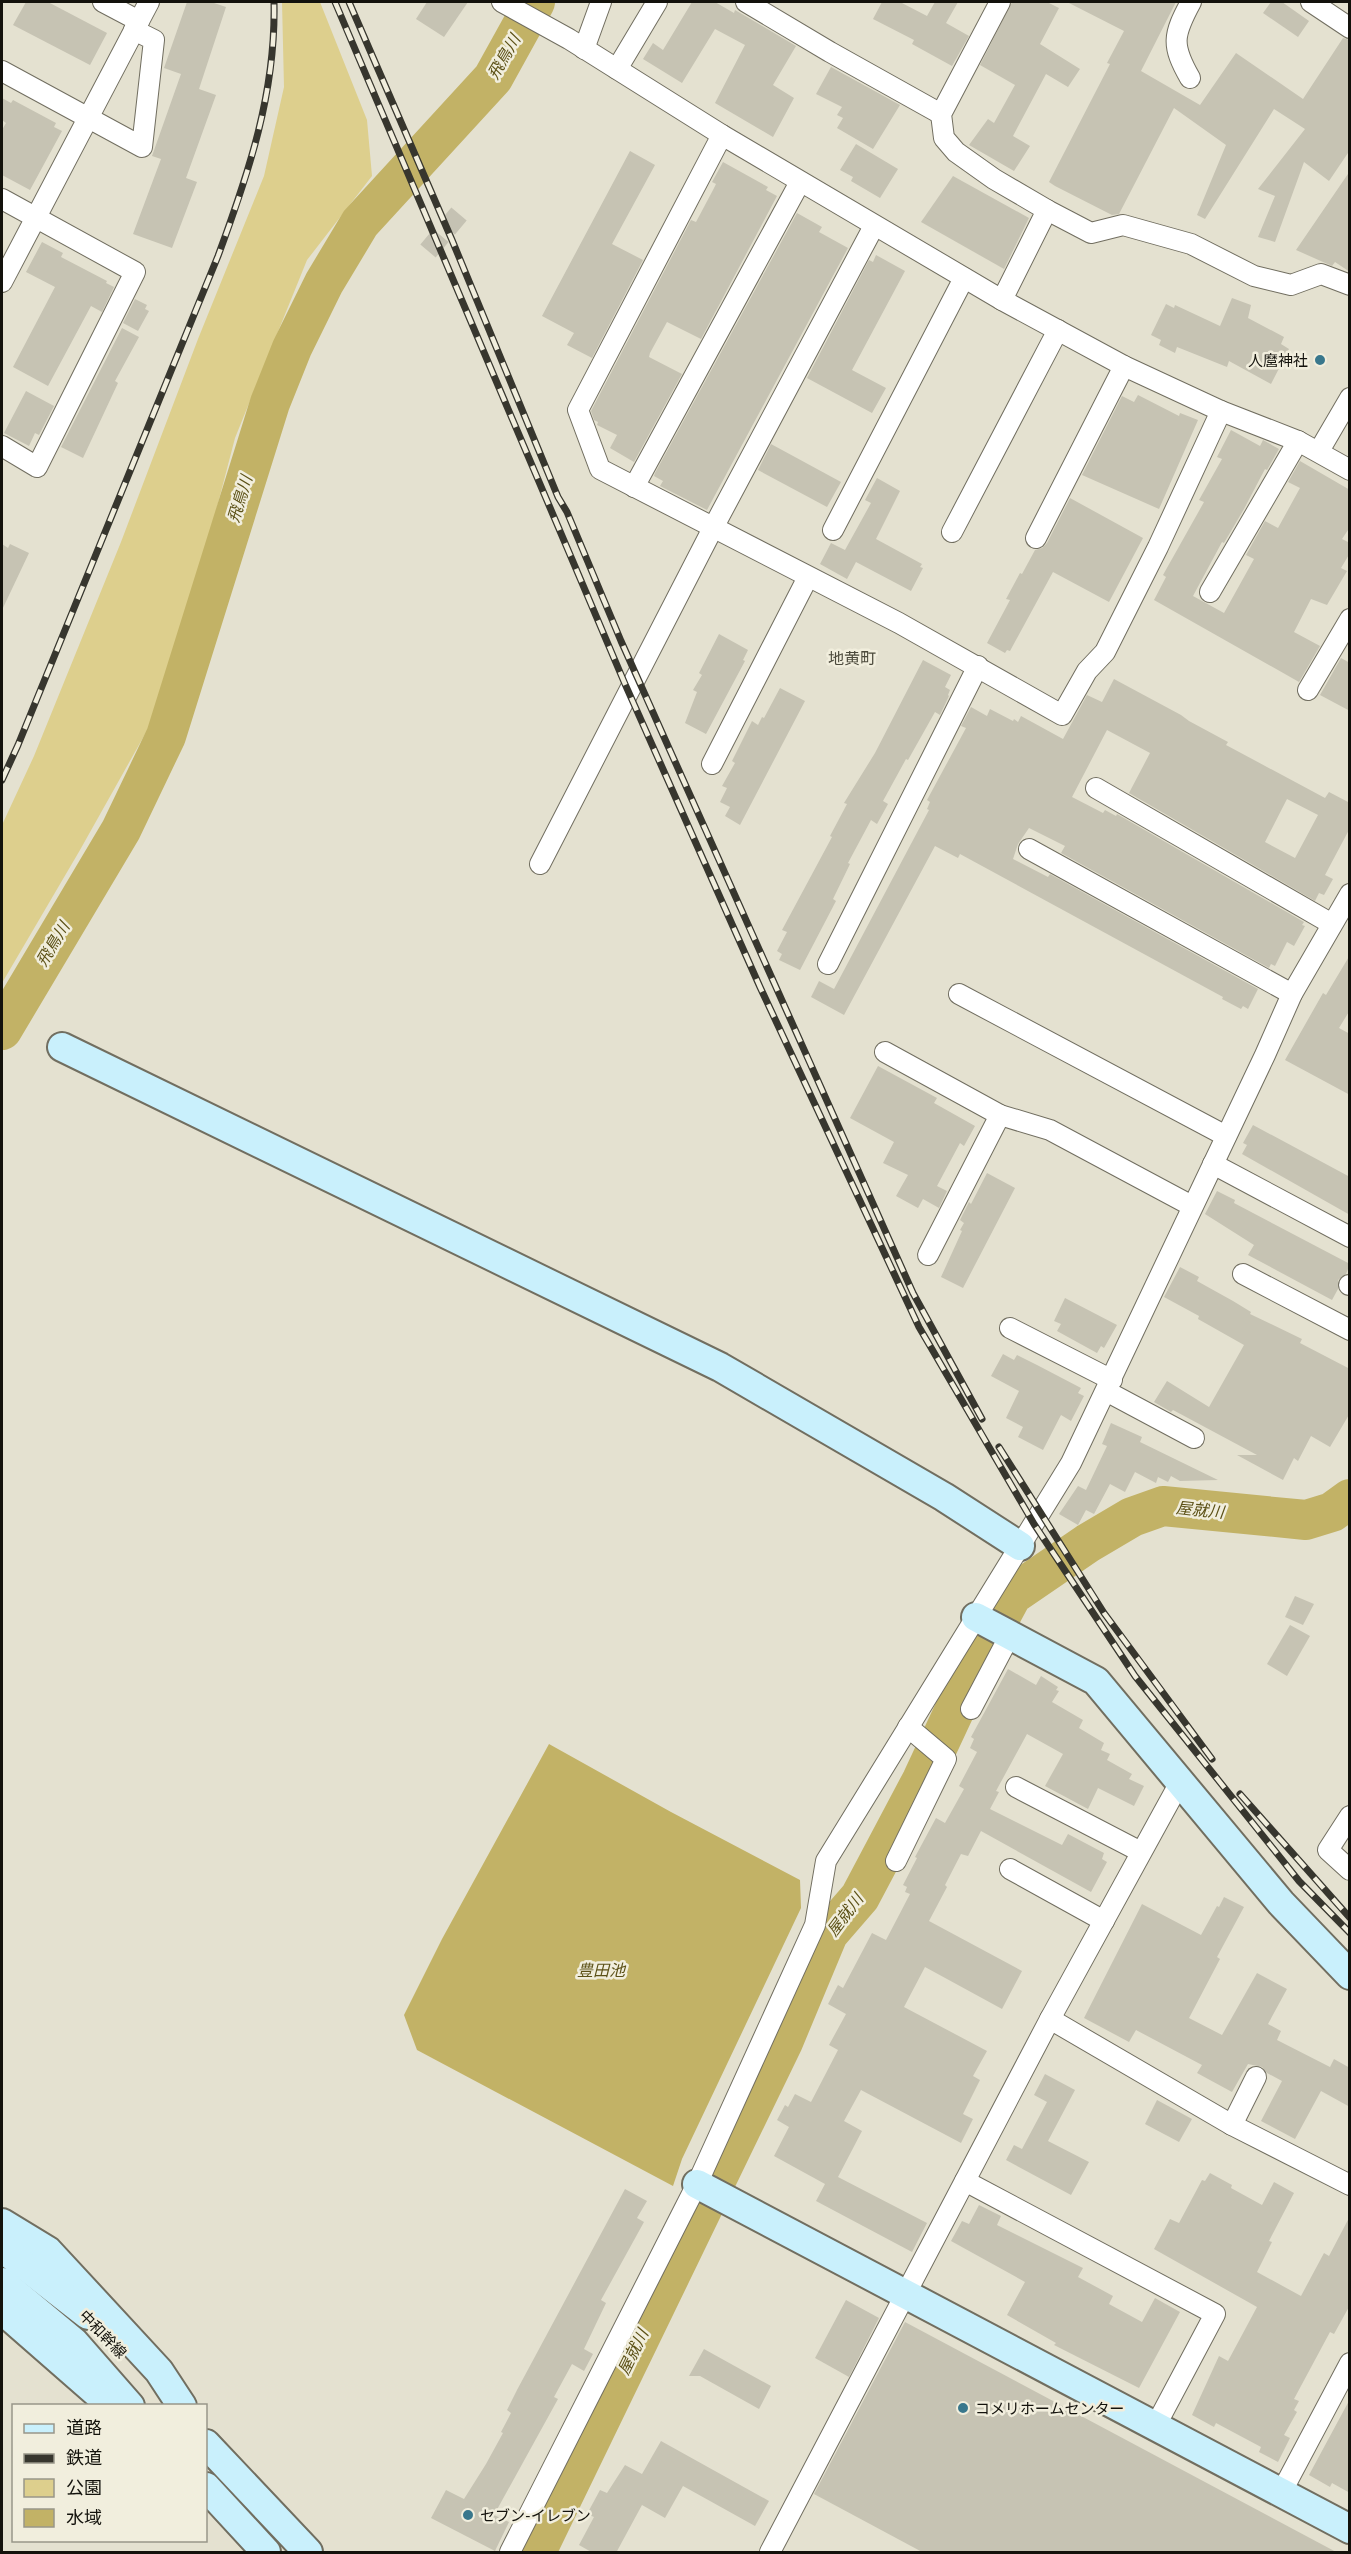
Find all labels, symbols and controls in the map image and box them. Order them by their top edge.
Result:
water label: 飛鳥川 [484,30,525,83]
place label: 人麿神社 [1248,352,1308,369]
marker: 人麿神社 [1313,353,1327,367]
water label: 飛鳥川 [224,471,257,525]
district label: 地黄町 [828,649,876,668]
water label: 飛鳥川 [32,917,75,969]
water label: 屋就川 [1175,1498,1227,1522]
water label: 屋就川 [823,1889,868,1940]
water label: 豊田池 [577,1961,627,1980]
street label: 中和幹線 [76,2307,130,2361]
water label: 屋就川 [614,2324,653,2378]
place label: コメリホームセンター [975,2400,1125,2417]
marker: コメリホームセンター [956,2401,970,2415]
legend [12,2404,207,2542]
text: 道路 [66,2417,102,2438]
text: 鉄道 [66,2447,102,2468]
text: 公園 [66,2477,102,2498]
text: 水域 [66,2507,102,2528]
place label: セブン-イレブン [480,2507,591,2524]
marker: セブン-イレブン [461,2508,475,2522]

